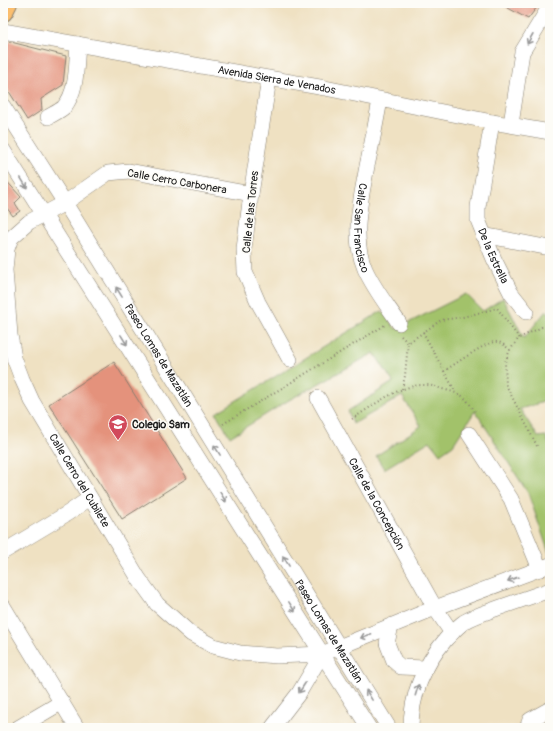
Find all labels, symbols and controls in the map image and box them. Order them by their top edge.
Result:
one-way arrow [525,33,533,45]
street label: Avenida Sierra de Venados [217,63,337,97]
street label: Calle Cerro Carbonera [126,166,228,197]
street label: Calle de las Torres [240,170,261,254]
one-way arrow [20,177,28,188]
street label: Calle San Francisco [351,182,372,275]
street label: De la Estrella [475,226,511,286]
one-way arrow [115,286,123,298]
street label: Paseo Lomas de Mazatlán [122,302,195,409]
one-way arrow [119,334,128,345]
school or university icon: Colegio Sam [107,413,129,441]
place label: Colegio Sam [132,418,190,431]
street label: Calle Cerro del Cubilete [46,431,113,530]
one-way arrow [213,444,221,456]
street label: Calle de la Concepción [346,456,407,552]
one-way arrow [219,491,227,502]
one-way arrow [281,555,289,567]
one-way arrow [508,575,520,583]
street label: Paseo Lomas de Mazatlán [292,577,365,685]
one-way arrow [288,601,296,612]
one-way arrow [361,632,373,640]
one-way arrow [298,682,306,694]
one-way arrow [414,683,421,696]
one-way arrow [365,690,373,701]

